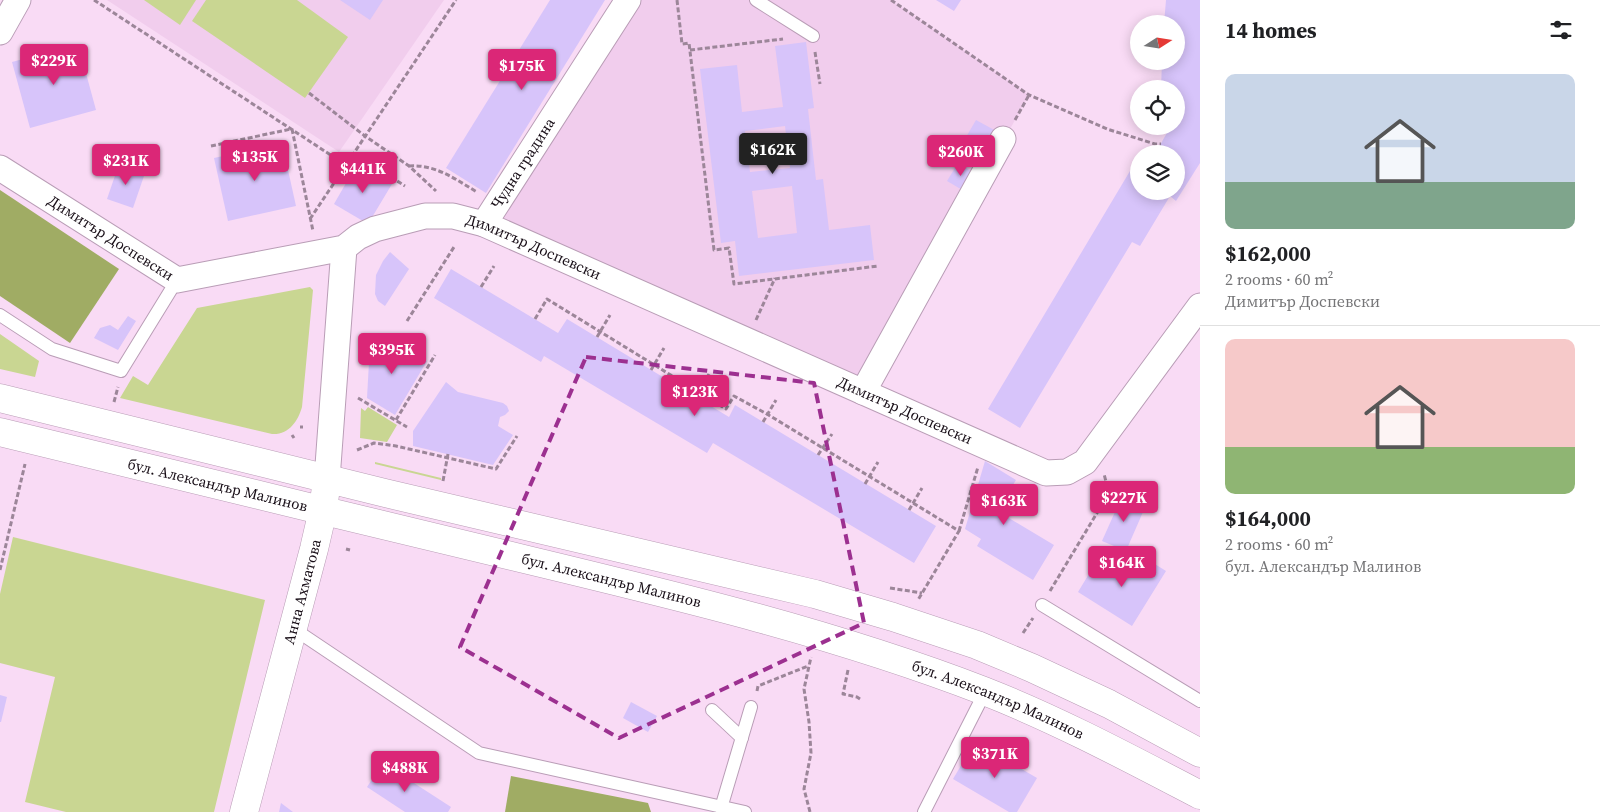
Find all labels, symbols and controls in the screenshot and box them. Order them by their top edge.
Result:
north arrow [1130,15,1185,70]
map controls [1130,15,1185,200]
text: 14 homes [1225,16,1317,45]
icon: filters [1547,16,1575,44]
pin: $229K [19,44,89,86]
pin: $175K [487,48,557,91]
text: $229K [31,49,77,71]
text: $175K [499,54,545,76]
button: locate [1130,80,1185,135]
icon: home [1355,106,1445,196]
street label: Чудна градина [485,113,560,213]
pin: $162K [738,132,808,175]
pin: $260K [926,134,996,177]
text: $162K [750,138,796,160]
pin: $135K [220,140,290,182]
text: $260K [938,140,984,162]
pin: $231K [91,144,161,186]
text: $135K [232,145,278,167]
button: layers [1130,145,1185,200]
text: $231K [103,149,149,171]
pin: $441K [328,152,398,194]
text: $441K [340,157,386,179]
street label: Димитър Доспевски [44,190,178,286]
street label: Димитър Доспевски [464,209,605,285]
text: $162,000 [1225,239,1311,268]
text: 2 rooms · 60 m² [1225,268,1333,290]
text: Димитър Доспевски [1225,290,1380,312]
pin: $395K [357,332,427,375]
text: $395K [369,338,415,360]
street label: Димитър Доспевски [834,371,976,449]
icon: home [1355,372,1445,462]
pin: $123K [660,374,730,417]
text: $123K [672,380,718,402]
street label: бул. Александър Малинов [126,453,310,517]
pin: $227K [1089,480,1159,523]
pin: $163K [969,484,1039,526]
text: $227K [1101,486,1147,508]
text: $163K [981,489,1027,511]
text: $164,000 [1225,504,1311,533]
text: 2 rooms · 60 m² [1225,533,1333,555]
street label: Анна Ахматова [278,537,326,646]
pin: $164K [1087,546,1157,588]
street label: бул. Александър Малинов [519,548,704,612]
text: $164K [1099,551,1145,573]
text: бул. Александър Малинов [1225,555,1421,577]
street label: бул. Александър Малинов [909,655,1088,744]
pin: $371K [960,736,1030,779]
text: $371K [972,742,1018,764]
pin: $488K [370,750,440,793]
text: $488K [382,756,428,778]

